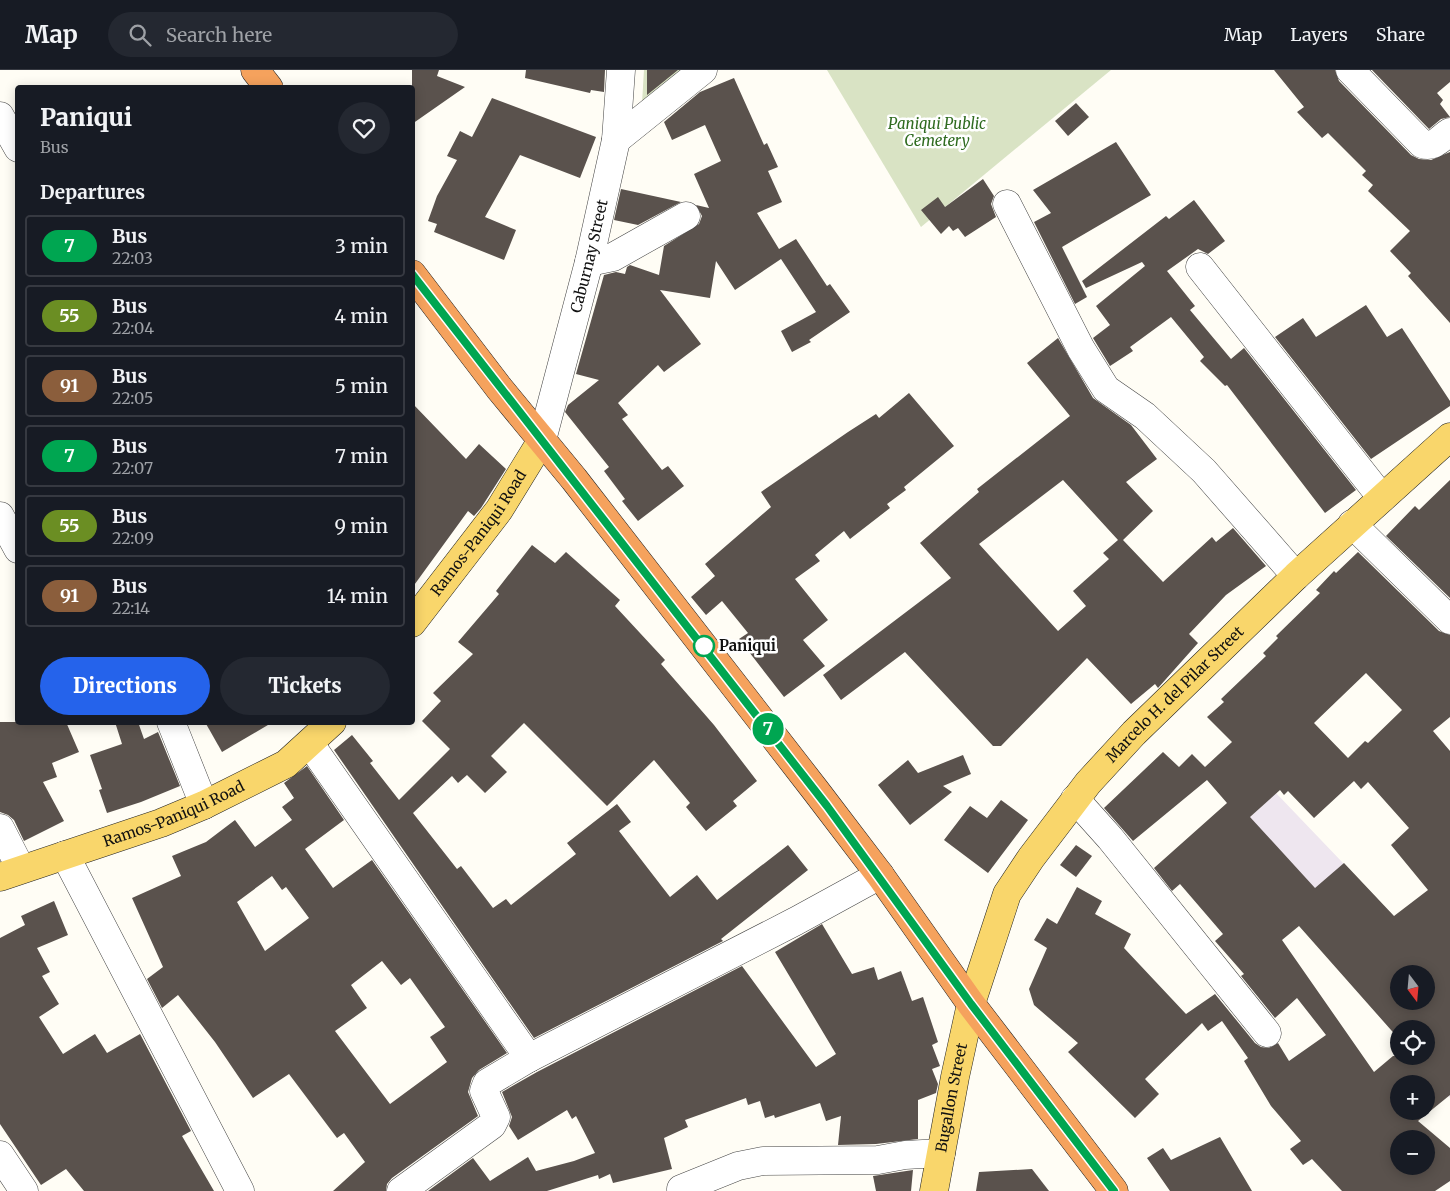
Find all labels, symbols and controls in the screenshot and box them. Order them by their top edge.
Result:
search box [108,12,458,57]
text: Map [25,19,78,50]
icon: search [126,21,154,49]
text: Search here [166,23,272,47]
text: Map [1224,23,1262,46]
text: Layers [1290,23,1348,46]
text: Share [1376,23,1425,46]
text: Paniqui [40,102,132,133]
button: heart [338,102,390,154]
park label: Paniqui Public Cemetery [888,114,986,150]
text: Bus [40,137,69,157]
text: Departures [40,180,145,204]
street label: Caburnay Street [566,197,612,315]
text: Bus [112,224,147,248]
text: 7 [64,234,75,257]
text: 3 min [335,234,388,258]
text: 22:03 [112,248,153,268]
text: Bus [112,294,147,318]
text: 55 [59,304,80,327]
text: 4 min [334,304,388,328]
text: 22:04 [112,318,154,338]
text: Bus [112,364,147,388]
text: 91 [60,374,79,397]
text: 5 min [335,374,388,398]
text: 22:05 [112,388,153,408]
text: Bus [112,434,147,458]
text: 7 [64,444,75,467]
text: 7 min [335,444,388,468]
text: 22:07 [112,458,153,478]
street label: Ramos-Paniqui Road [426,466,530,600]
text: Bus [112,504,147,528]
text: 55 [59,514,80,537]
text: 9 min [334,514,388,538]
text: 22:09 [112,528,154,548]
text: Bus [112,574,147,598]
text: 91 [60,584,79,607]
text: 14 min [327,584,388,608]
text: 22:14 [112,598,150,618]
street label: Marcelo H. del Pilar Street [1102,622,1248,766]
marker: Paniqui [693,635,715,657]
place label: Paniqui [719,636,776,655]
button: Directions [40,657,210,715]
button: Tickets [220,657,390,715]
line badge: 7 [752,713,784,745]
text: 7 [763,717,773,740]
street label: Ramos-Paniqui Road [101,776,247,851]
north arrow [1390,965,1435,1010]
map controls [1390,965,1435,1175]
button: locate [1390,1020,1435,1065]
street label: Bugallon Street [931,1041,971,1154]
button: + [1390,1075,1435,1120]
button: − [1390,1130,1435,1175]

